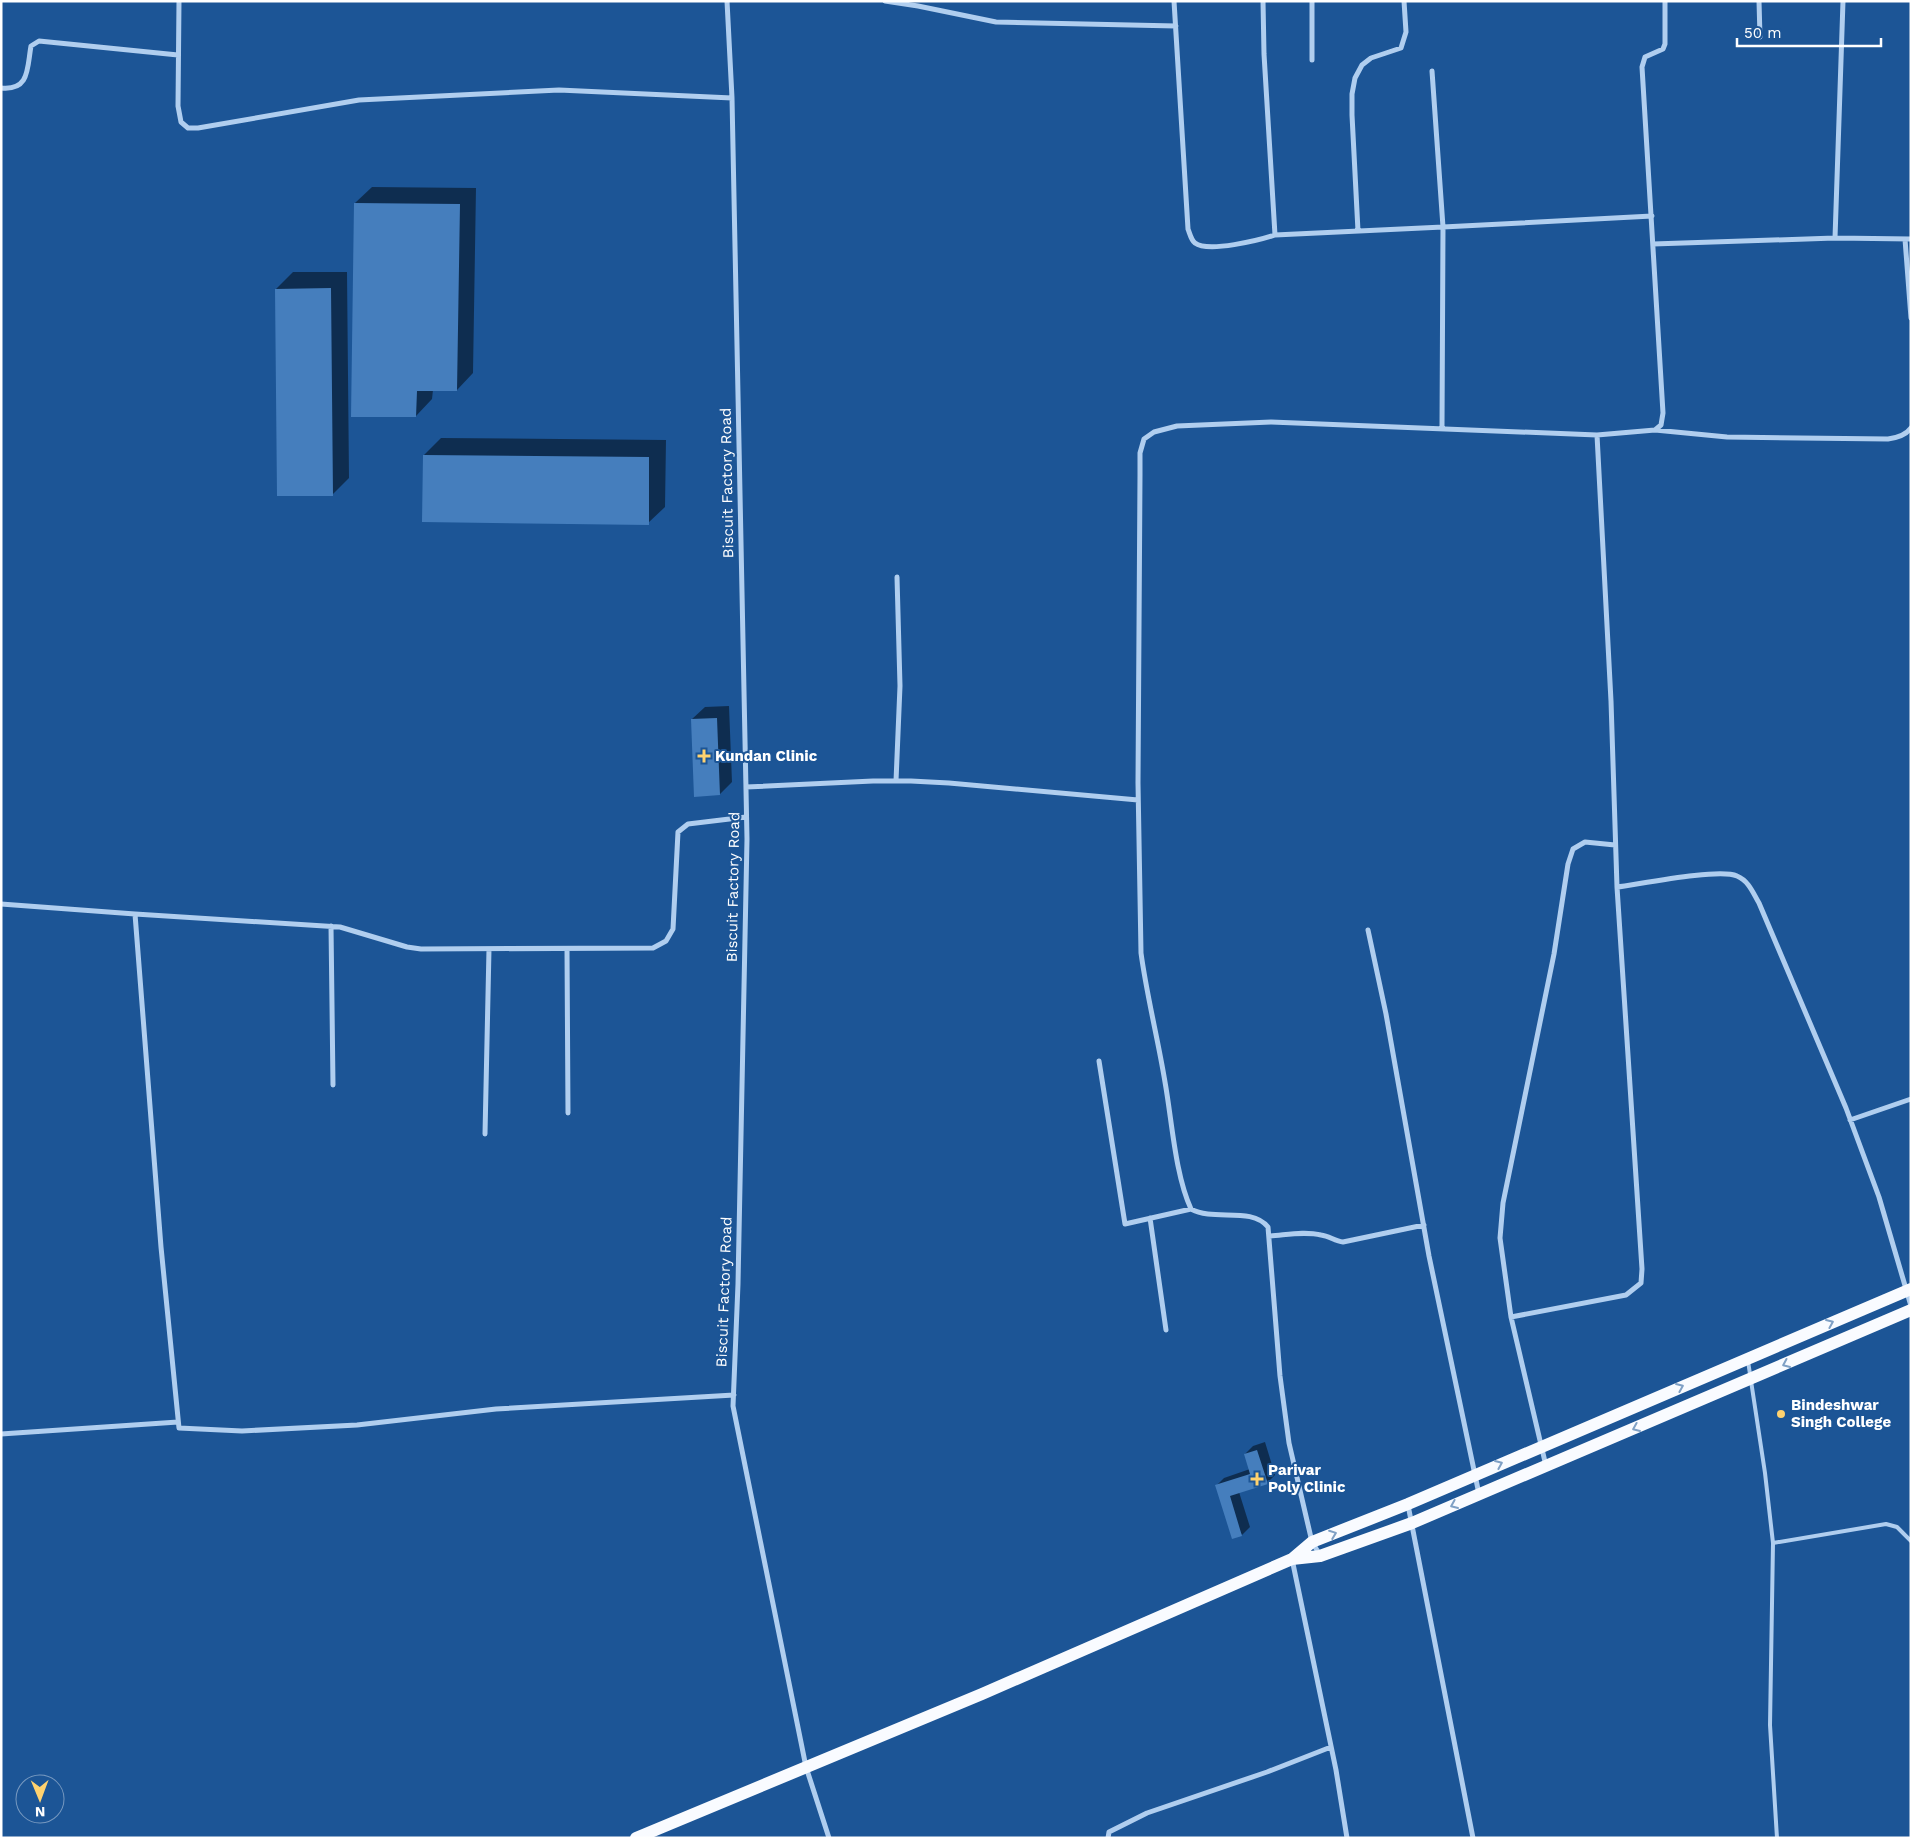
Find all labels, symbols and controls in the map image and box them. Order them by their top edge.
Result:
scale bar [1737,15,1881,47]
text: 50 m [1744,24,1781,42]
street label: Biscuit Factory Road [717,408,737,558]
place label: Kundan Clinic [715,747,818,765]
marker: Kundan Clinic [697,749,711,763]
street label: Biscuit Factory Road [723,812,743,962]
street label: Biscuit Factory Road [712,1216,736,1368]
one-way arrow [1825,1318,1834,1329]
one-way arrow [1782,1358,1791,1369]
one-way arrow [1676,1383,1684,1393]
place label: Bindeshwar Singh College [1791,1396,1891,1431]
marker: Bindeshwar Singh College [1775,1408,1787,1420]
one-way arrow [1632,1422,1641,1432]
one-way arrow [1494,1460,1503,1471]
place label: Parivar Poly Clinic [1268,1461,1346,1496]
marker: Parivar Poly Clinic [1250,1472,1264,1486]
one-way arrow [1450,1498,1459,1509]
one-way arrow [1328,1530,1337,1540]
north arrow [15,1774,65,1824]
text: N [35,1804,46,1820]

